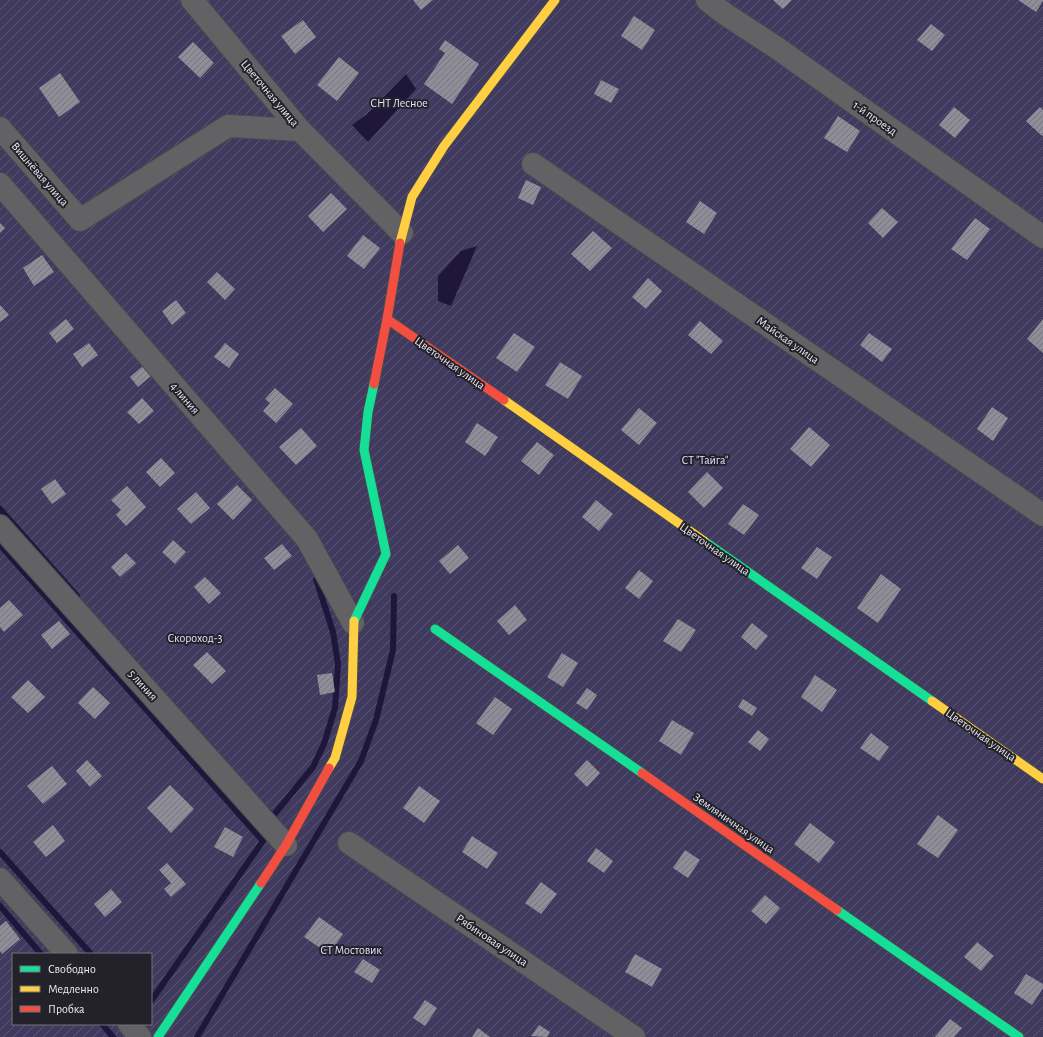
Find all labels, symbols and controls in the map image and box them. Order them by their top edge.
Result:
street label: Цветочная улица [238,57,302,130]
park label: СНТ Лесное [370,97,428,109]
street label: 1-й проезд [851,99,899,137]
street label: Вишнёвая улица [8,140,71,209]
street label: Майская улица [754,314,822,367]
street label: Цветочная улица [412,334,488,393]
street label: 4 линия [168,380,202,416]
park label: СТ "Тайга" [682,454,728,466]
street label: Цветочная улица [677,520,753,579]
park label: Скороход-3 [168,632,222,644]
street label: 5 линия [126,667,160,703]
street label: Цветочная улица [943,706,1019,765]
street label: Земляничная улица [691,791,777,857]
street label: Рябиновая улица [454,912,530,969]
park label: СТ Мостовик [320,944,382,956]
legend [12,953,152,1025]
text: Свободно [48,963,96,975]
text: Медленно [48,983,99,995]
text: Пробка [48,1003,85,1015]

